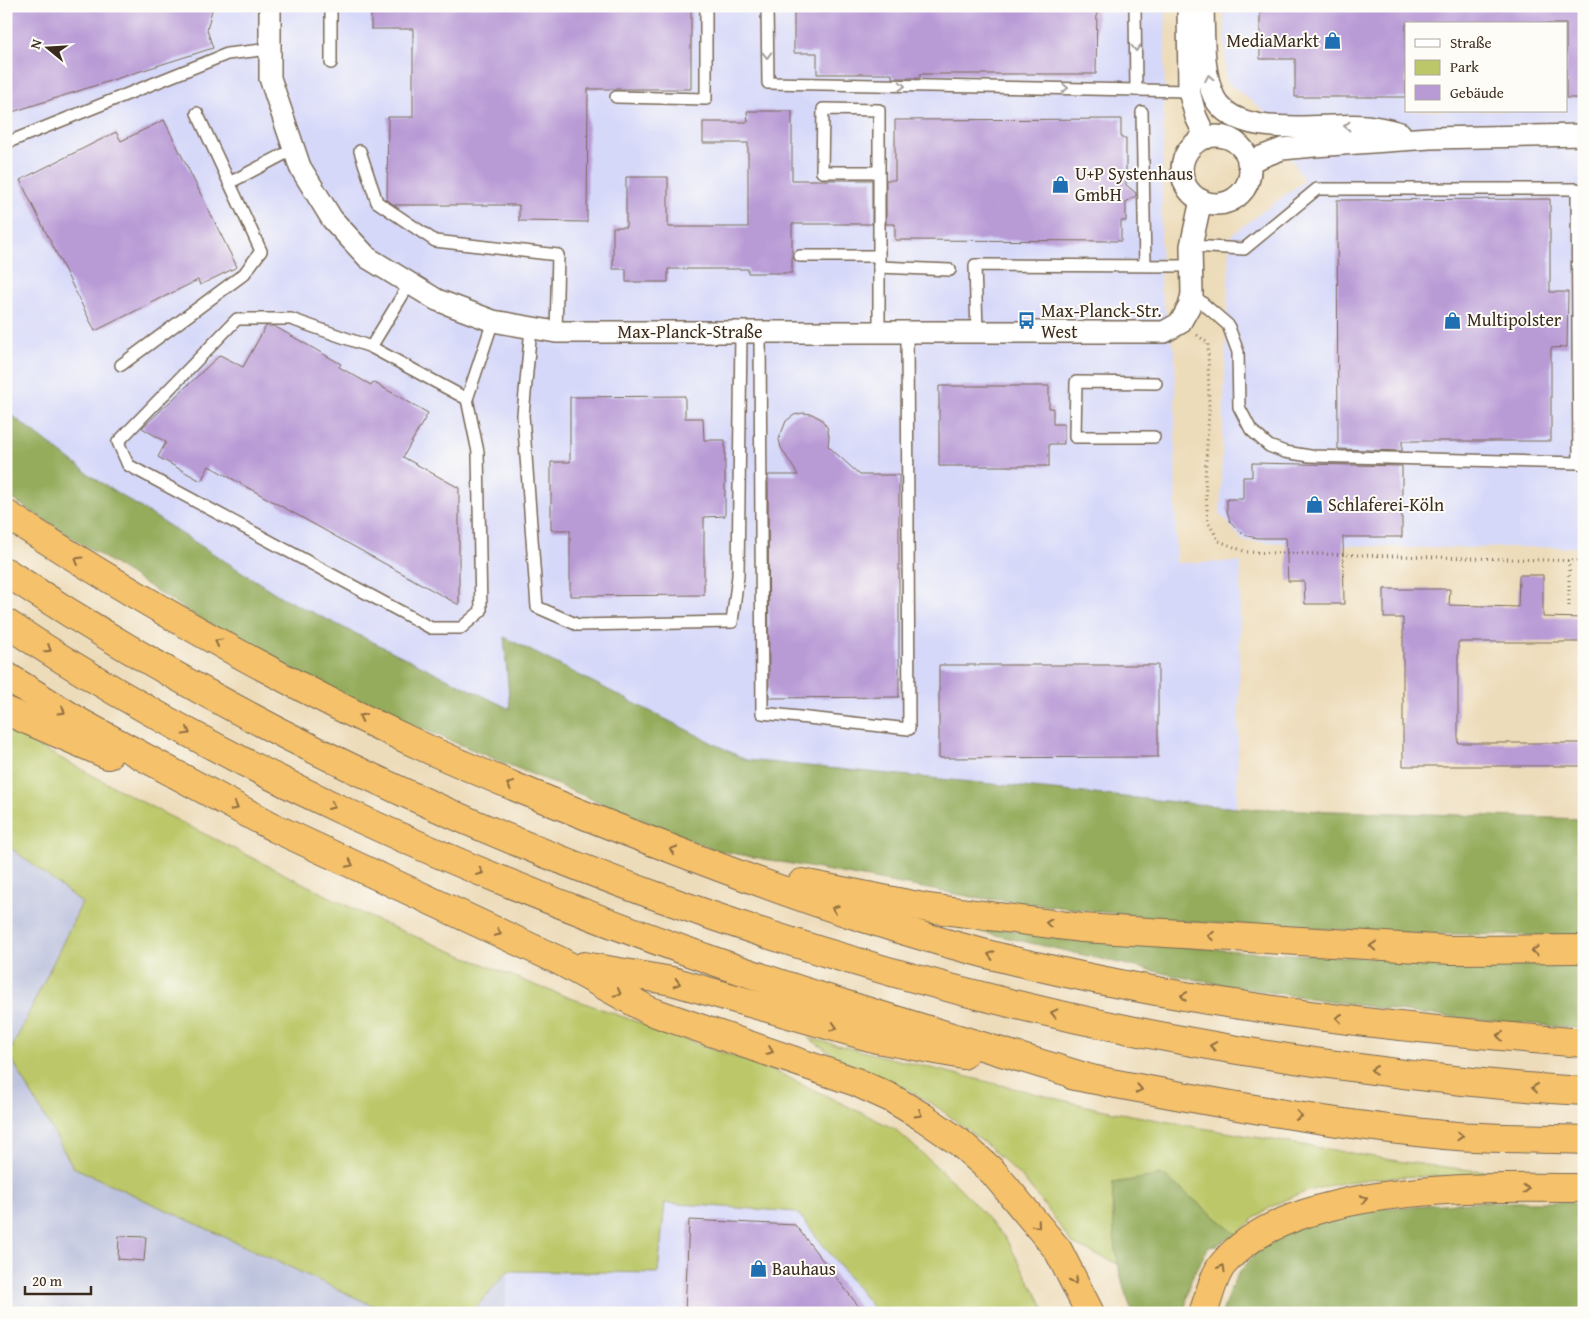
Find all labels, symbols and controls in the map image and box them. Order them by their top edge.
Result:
north arrow [22,22,72,72]
legend [1405,22,1568,112]
place label: MediaMarkt [1226,27,1320,54]
shop icon: MediaMarkt [1323,31,1343,51]
text: Straße [1450,32,1492,53]
text: N [25,36,47,52]
one-way arrow [1130,44,1141,52]
one-way arrow [762,51,773,59]
text: Park [1450,56,1479,77]
one-way arrow [1204,74,1215,83]
one-way arrow [898,80,906,91]
text: Gebäude [1450,82,1504,103]
one-way arrow [1061,83,1069,94]
one-way arrow [1343,121,1350,131]
place label: U+P Systenhaus GmbH [1075,160,1193,208]
shop icon: U+P Systenhaus GmbH [1051,174,1071,194]
place label: Max-Planck-Str. West [1041,297,1162,345]
place label: Multipolster [1467,306,1562,333]
shop icon: Multipolster [1443,310,1463,330]
bus stop icon: Max-Planck-Str. West [1017,311,1037,331]
street label: Max-Planck-Straße [618,318,762,345]
place label: Schlaferei-Köln [1328,491,1444,518]
shop icon: Schlaferei-Köln [1304,495,1324,515]
one-way arrow [75,557,84,566]
one-way arrow [215,639,224,649]
one-way arrow [42,643,51,653]
one-way arrow [57,705,66,715]
one-way arrow [358,713,367,724]
one-way arrow [182,726,191,736]
one-way arrow [506,780,515,791]
one-way arrow [327,800,336,810]
one-way arrow [230,801,239,811]
one-way arrow [669,845,678,856]
one-way arrow [345,858,354,868]
one-way arrow [475,866,484,876]
one-way arrow [831,905,840,915]
one-way arrow [1044,918,1052,929]
one-way arrow [493,926,502,937]
one-way arrow [1206,930,1214,941]
one-way arrow [1368,940,1376,951]
one-way arrow [1531,946,1538,956]
one-way arrow [986,950,995,961]
one-way arrow [673,977,682,988]
one-way arrow [613,987,622,997]
one-way arrow [1179,992,1188,1002]
one-way arrow [1049,1008,1058,1019]
one-way arrow [1335,1013,1343,1024]
one-way arrow [829,1021,837,1031]
one-way arrow [1496,1031,1504,1042]
one-way arrow [1209,1042,1217,1052]
one-way arrow [765,1045,774,1055]
one-way arrow [1369,1066,1378,1076]
one-way arrow [1134,1083,1143,1093]
one-way arrow [1531,1083,1539,1094]
one-way arrow [914,1108,923,1118]
one-way arrow [1295,1110,1303,1121]
one-way arrow [1456,1130,1464,1141]
one-way arrow [1522,1183,1530,1194]
one-way arrow [1359,1195,1368,1205]
one-way arrow [1031,1219,1039,1228]
place label: Bauhaus [772,1255,836,1282]
shop icon: Bauhaus [748,1259,768,1279]
scale bar [25,1264,91,1296]
one-way arrow [1216,1264,1226,1273]
text: 20 m [32,1270,63,1291]
one-way arrow [1068,1276,1078,1285]

